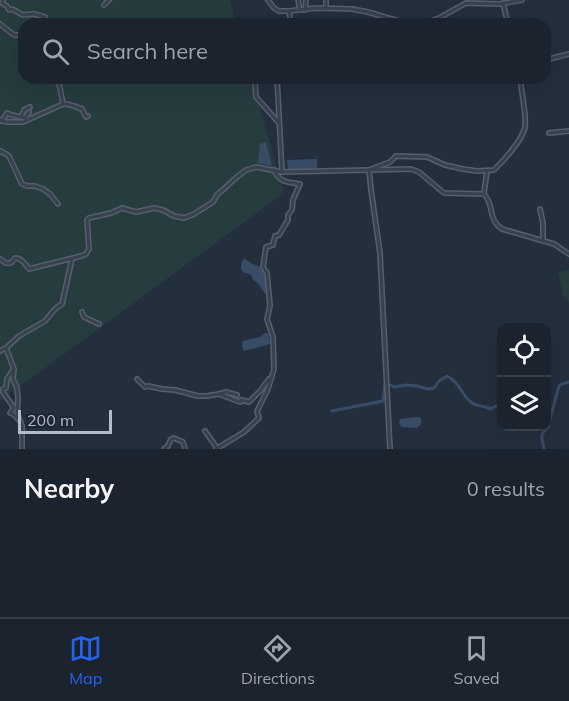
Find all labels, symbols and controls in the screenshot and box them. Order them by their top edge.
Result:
search box [18,18,551,84]
icon: search [39,35,72,68]
text: Search here [87,37,208,65]
map controls [497,323,551,431]
button: locate [497,323,551,377]
button: layers [497,377,551,431]
scale bar [18,407,112,434]
text: 200 m [27,410,74,430]
text: Nearby [24,472,114,505]
text: 0 results [467,476,545,501]
tab: Map [69,632,102,688]
tab: Directions [241,632,315,688]
tab: Saved [454,632,500,688]

